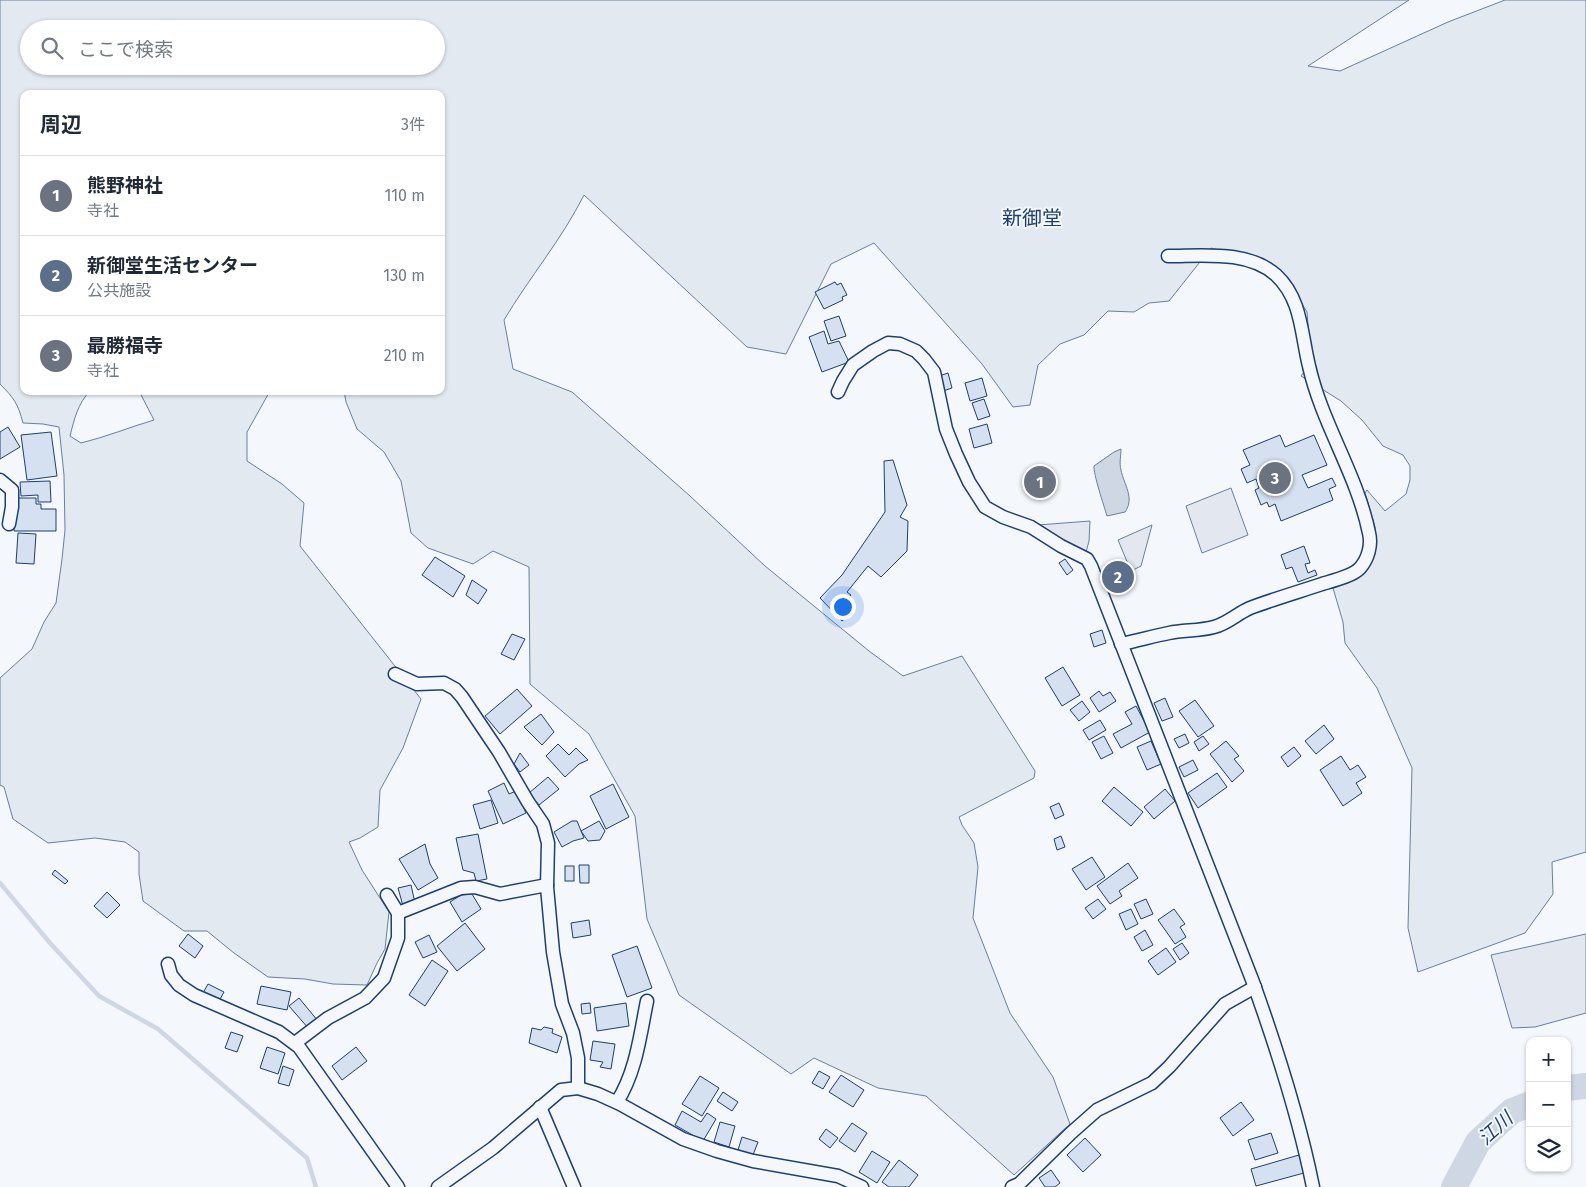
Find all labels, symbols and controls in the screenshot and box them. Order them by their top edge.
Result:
search box [20,20,445,75]
icon: search [38,34,66,62]
text: ここで検索 [78,38,173,61]
text: 周辺 [40,112,82,138]
text: 3件 [401,115,425,134]
text: 熊野神社 [87,174,163,197]
text: 1 [52,186,60,205]
text: 110 m [384,186,425,205]
text: 寺社 [87,201,119,220]
district label: 新御堂 [1002,206,1062,230]
text: 新御堂生活センター [87,254,258,277]
text: 2 [52,266,60,285]
text: 130 m [383,266,425,285]
text: 公共施設 [87,281,151,300]
text: 最勝福寺 [87,334,163,357]
text: 3 [52,346,60,365]
text: 210 m [384,346,425,365]
text: 寺社 [87,361,119,380]
pin: 3 [1259,459,1291,497]
pin: 1 [1024,463,1056,501]
pin: 2 [1102,558,1134,596]
your location [830,594,856,620]
map controls [1526,1037,1571,1172]
button: + [1526,1037,1571,1082]
button: − [1526,1082,1571,1127]
water label: 江川 [1474,1106,1519,1150]
button: layers [1526,1127,1571,1172]

